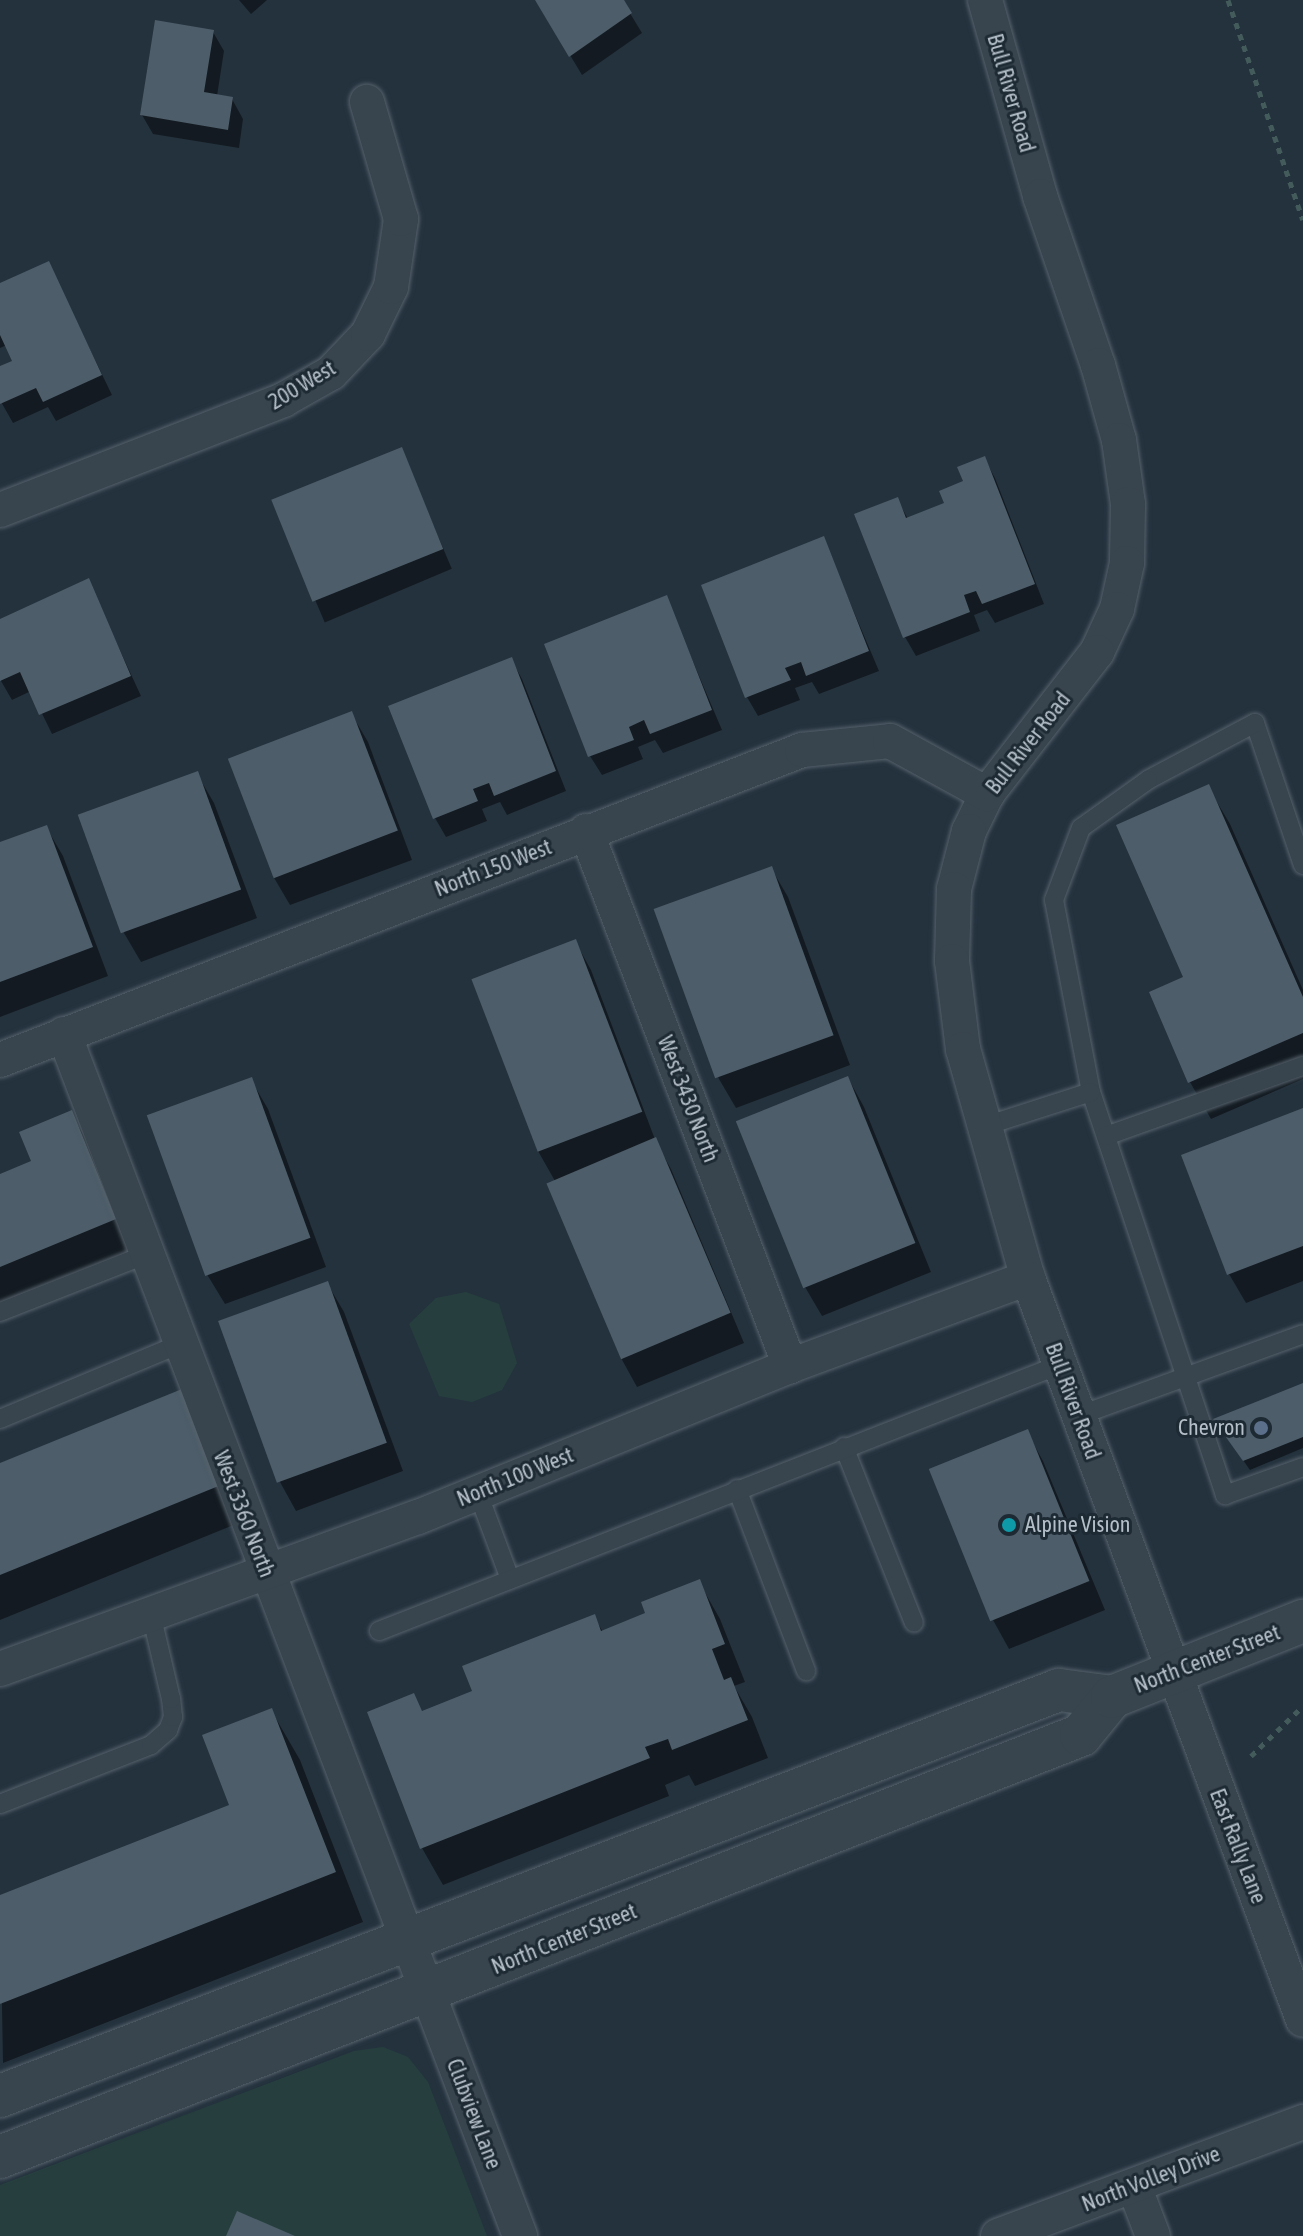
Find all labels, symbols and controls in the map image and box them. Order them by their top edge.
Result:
street label: Bull River Road [981,31,1041,155]
street label: 200 West [264,355,340,415]
street label: Bull River Road [980,687,1076,799]
street label: North 150 West [431,834,555,902]
street label: West 3430 North [652,1032,724,1166]
street label: Bull River Road [1040,1339,1106,1463]
place label: Chevron [1178,1415,1245,1441]
marker: Chevron [1252,1419,1270,1437]
street label: North 100 West [453,1442,577,1512]
street label: West 3360 North [208,1447,280,1581]
place label: Alpine Vision [1025,1512,1130,1538]
marker: Alpine Vision [1000,1516,1018,1534]
street label: North Center Street [1130,1619,1284,1699]
street label: East Rally Lane [1204,1785,1272,1907]
street label: North Center Street [488,1898,640,1980]
street label: Clubview Lane [441,2055,507,2173]
street label: North Volley Drive [1078,2141,1224,2217]

